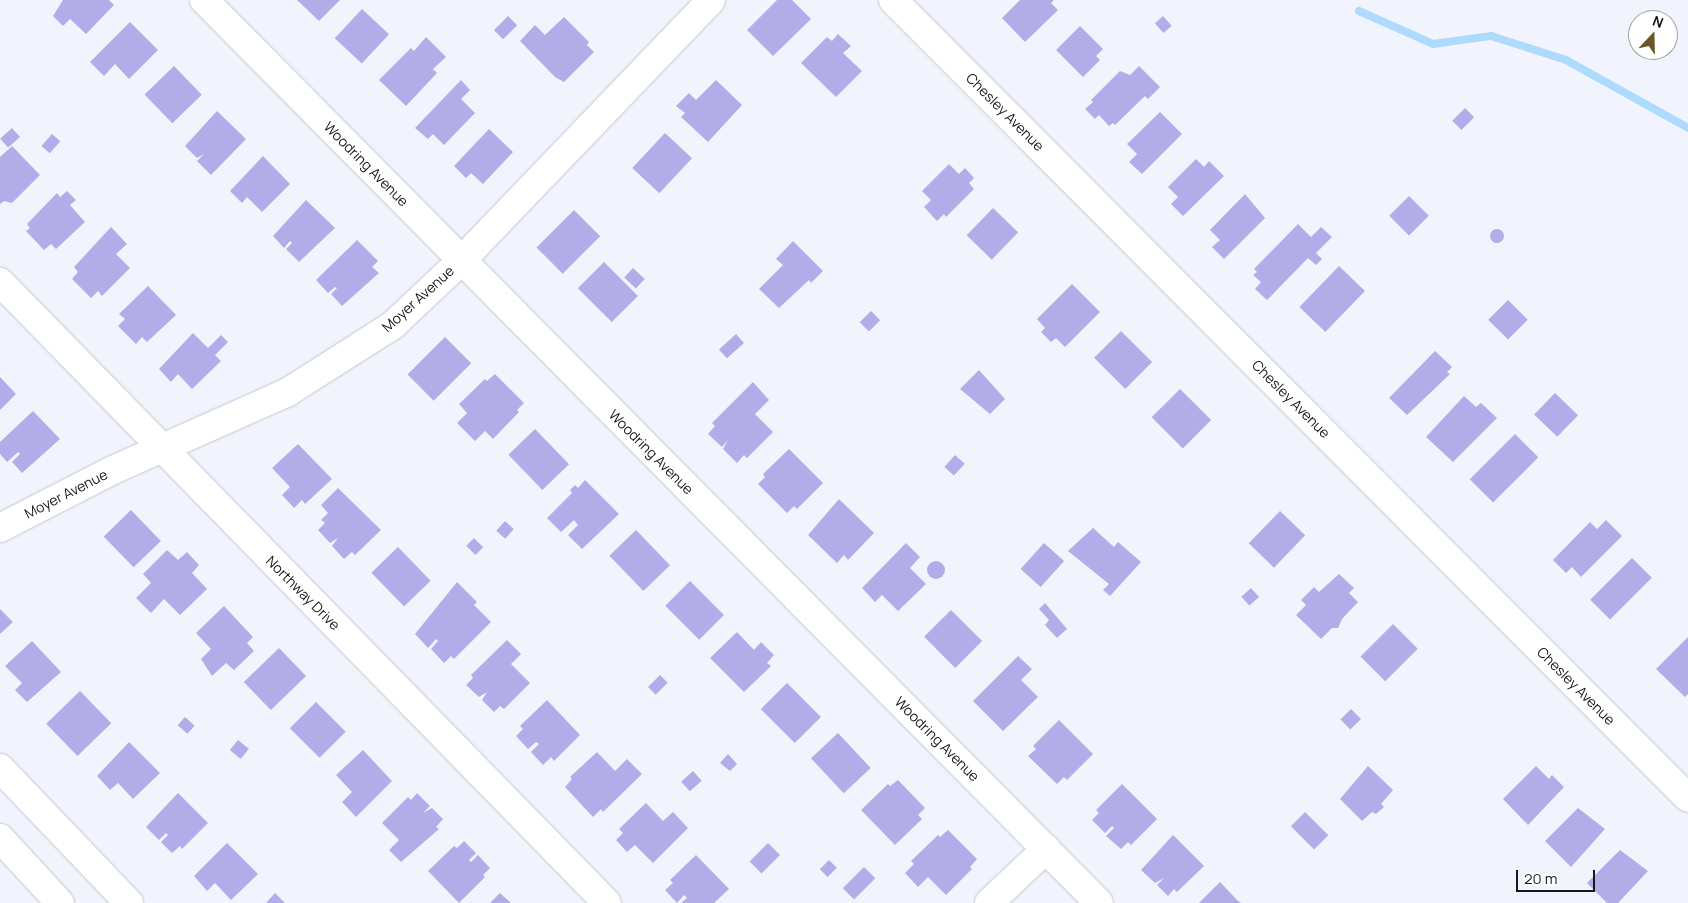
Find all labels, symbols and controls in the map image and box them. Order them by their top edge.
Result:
north arrow [1628,10,1678,60]
text: N [1650,11,1666,32]
street label: Chesley Avenue [963,70,1047,154]
street label: Woodring Avenue [320,118,412,210]
street label: Moyer Avenue [379,262,457,336]
street label: Chesley Avenue [1249,357,1333,441]
street label: Woodring Avenue [605,406,697,498]
street label: Moyer Avenue [22,466,110,522]
street label: Northway Drive [263,553,343,633]
street label: Chesley Avenue [1534,644,1618,728]
street label: Woodring Avenue [891,693,983,785]
scale bar [1518,860,1597,892]
text: 20 m [1524,868,1557,889]

